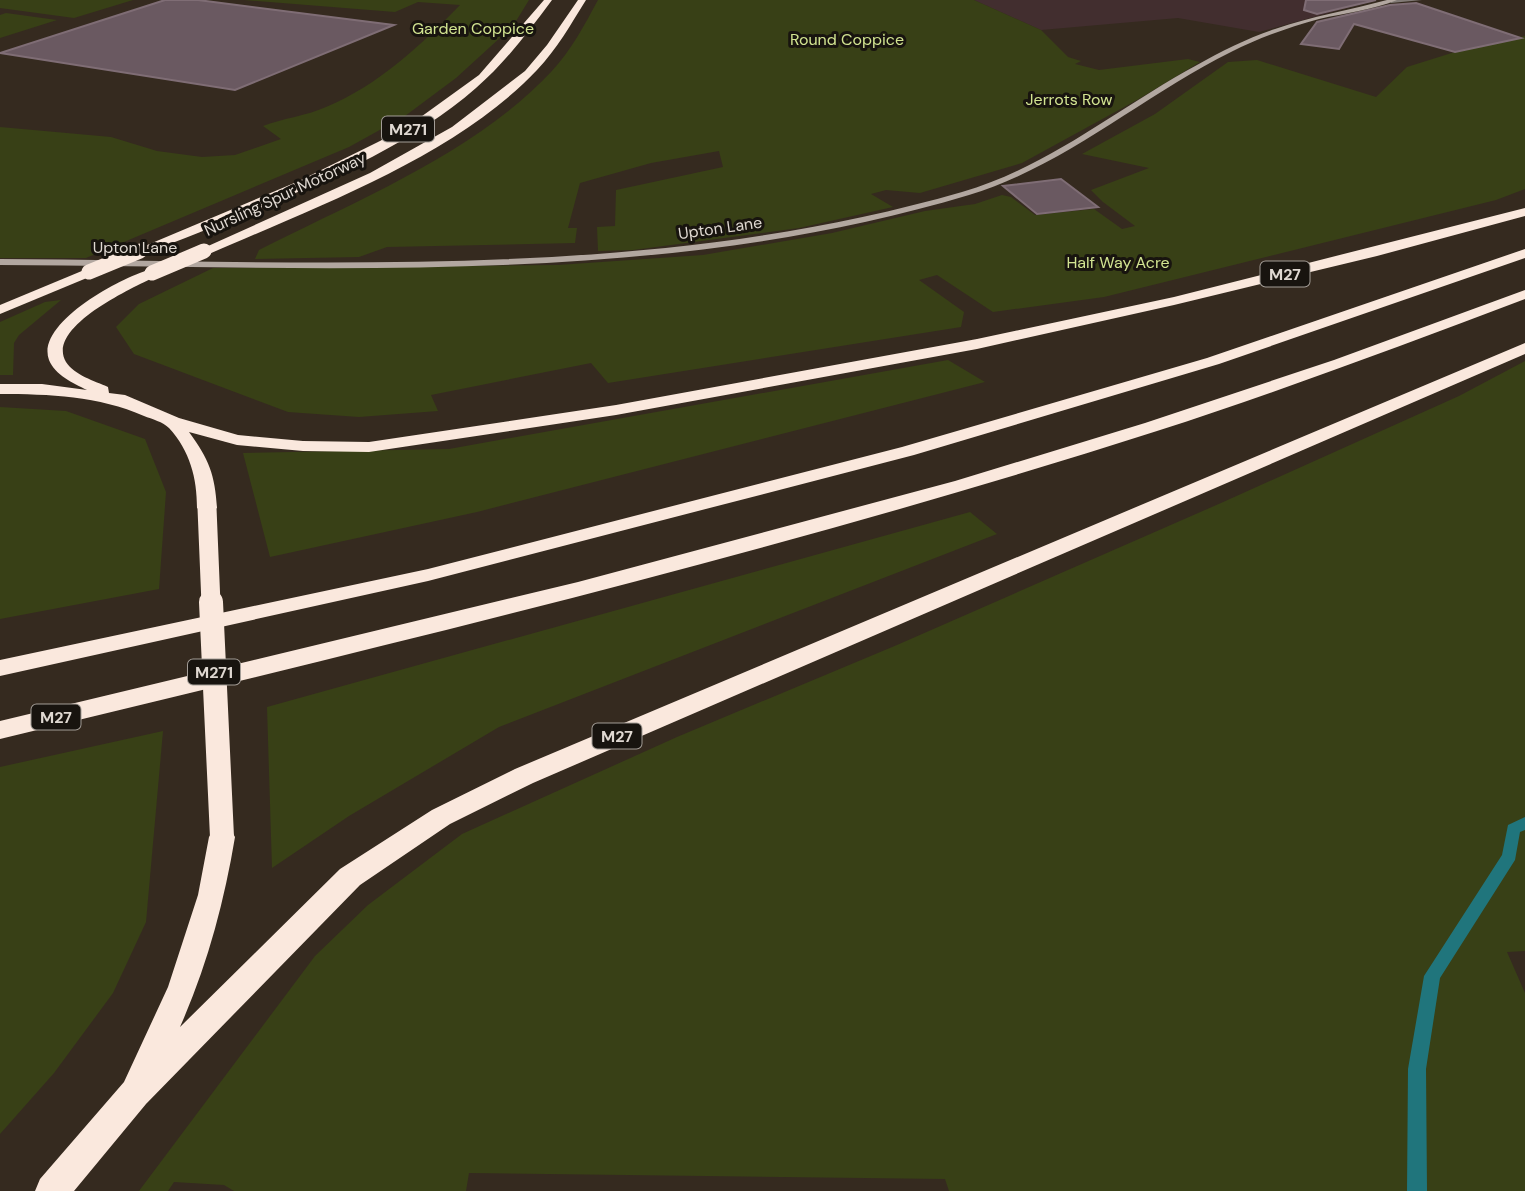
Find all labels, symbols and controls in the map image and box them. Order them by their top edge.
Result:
park label: Garden Coppice [412,18,534,39]
park label: Round Coppice [790,29,904,50]
park label: Jerrots Row [1026,89,1112,110]
road number: M271 [382,116,434,141]
street label: Nursling Spur Motorway [201,147,369,241]
street label: Upton Lane [677,212,763,244]
street label: Upton Lane [93,237,177,258]
park label: Half Way Acre [1066,252,1170,273]
road number: M27 [1260,262,1310,286]
road number: M271 [188,660,240,684]
road number: M27 [32,704,80,730]
road number: M27 [592,723,642,748]

